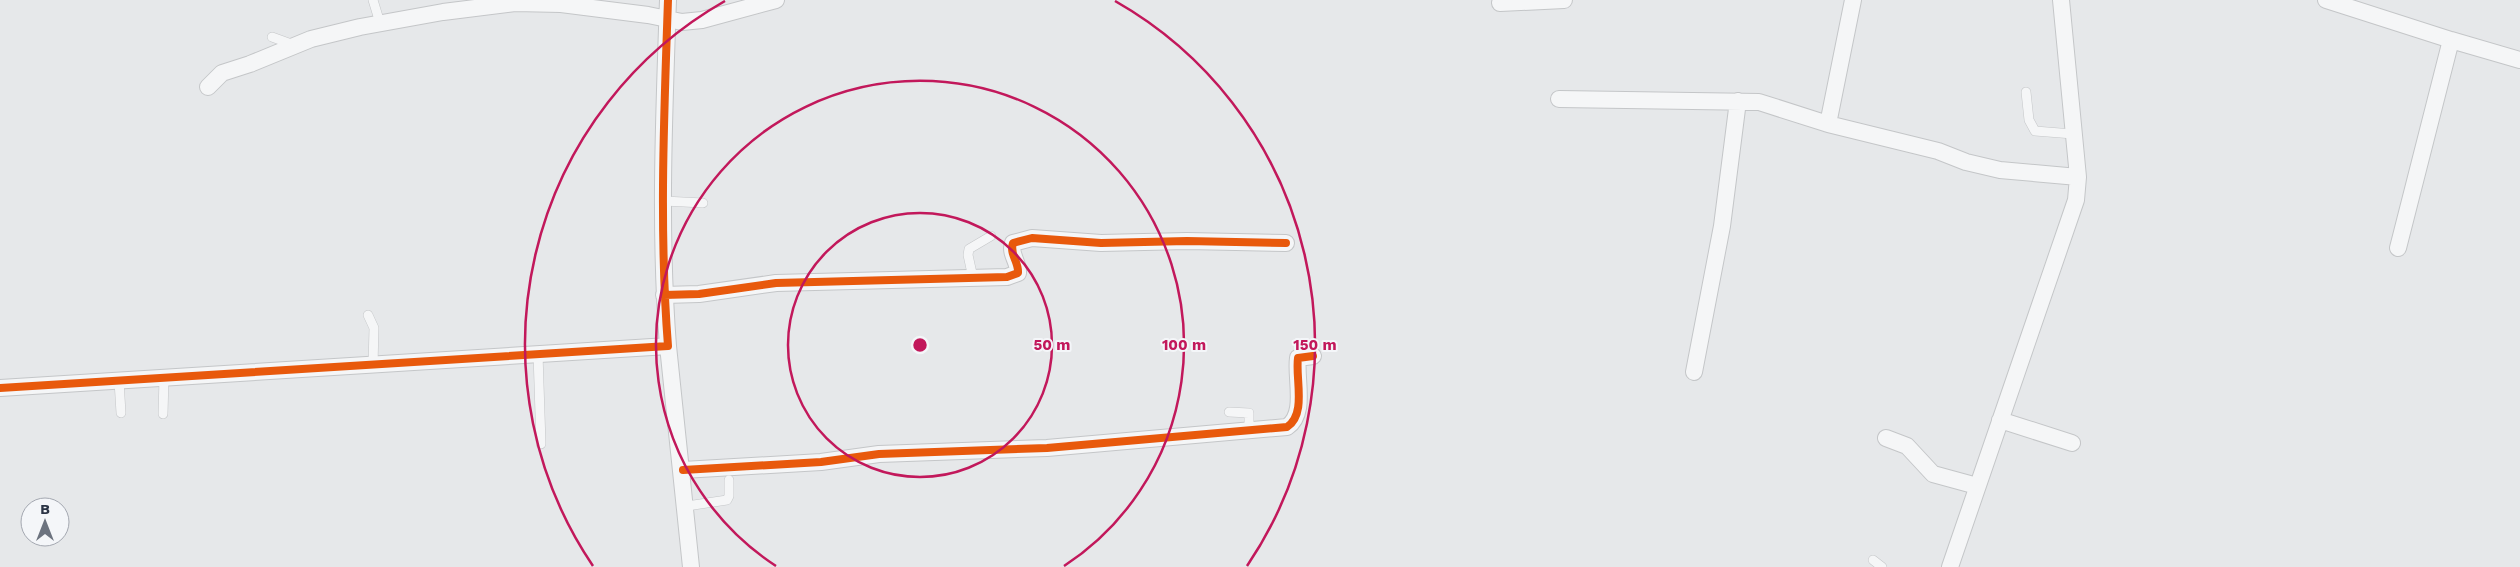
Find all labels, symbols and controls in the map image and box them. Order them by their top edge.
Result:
centre of rings [911,336,929,354]
text: 50 m [1034,336,1070,354]
text: 100 m [1162,336,1206,354]
text: 150 m [1293,336,1337,354]
north arrow [20,497,70,547]
text: B [40,501,50,517]

